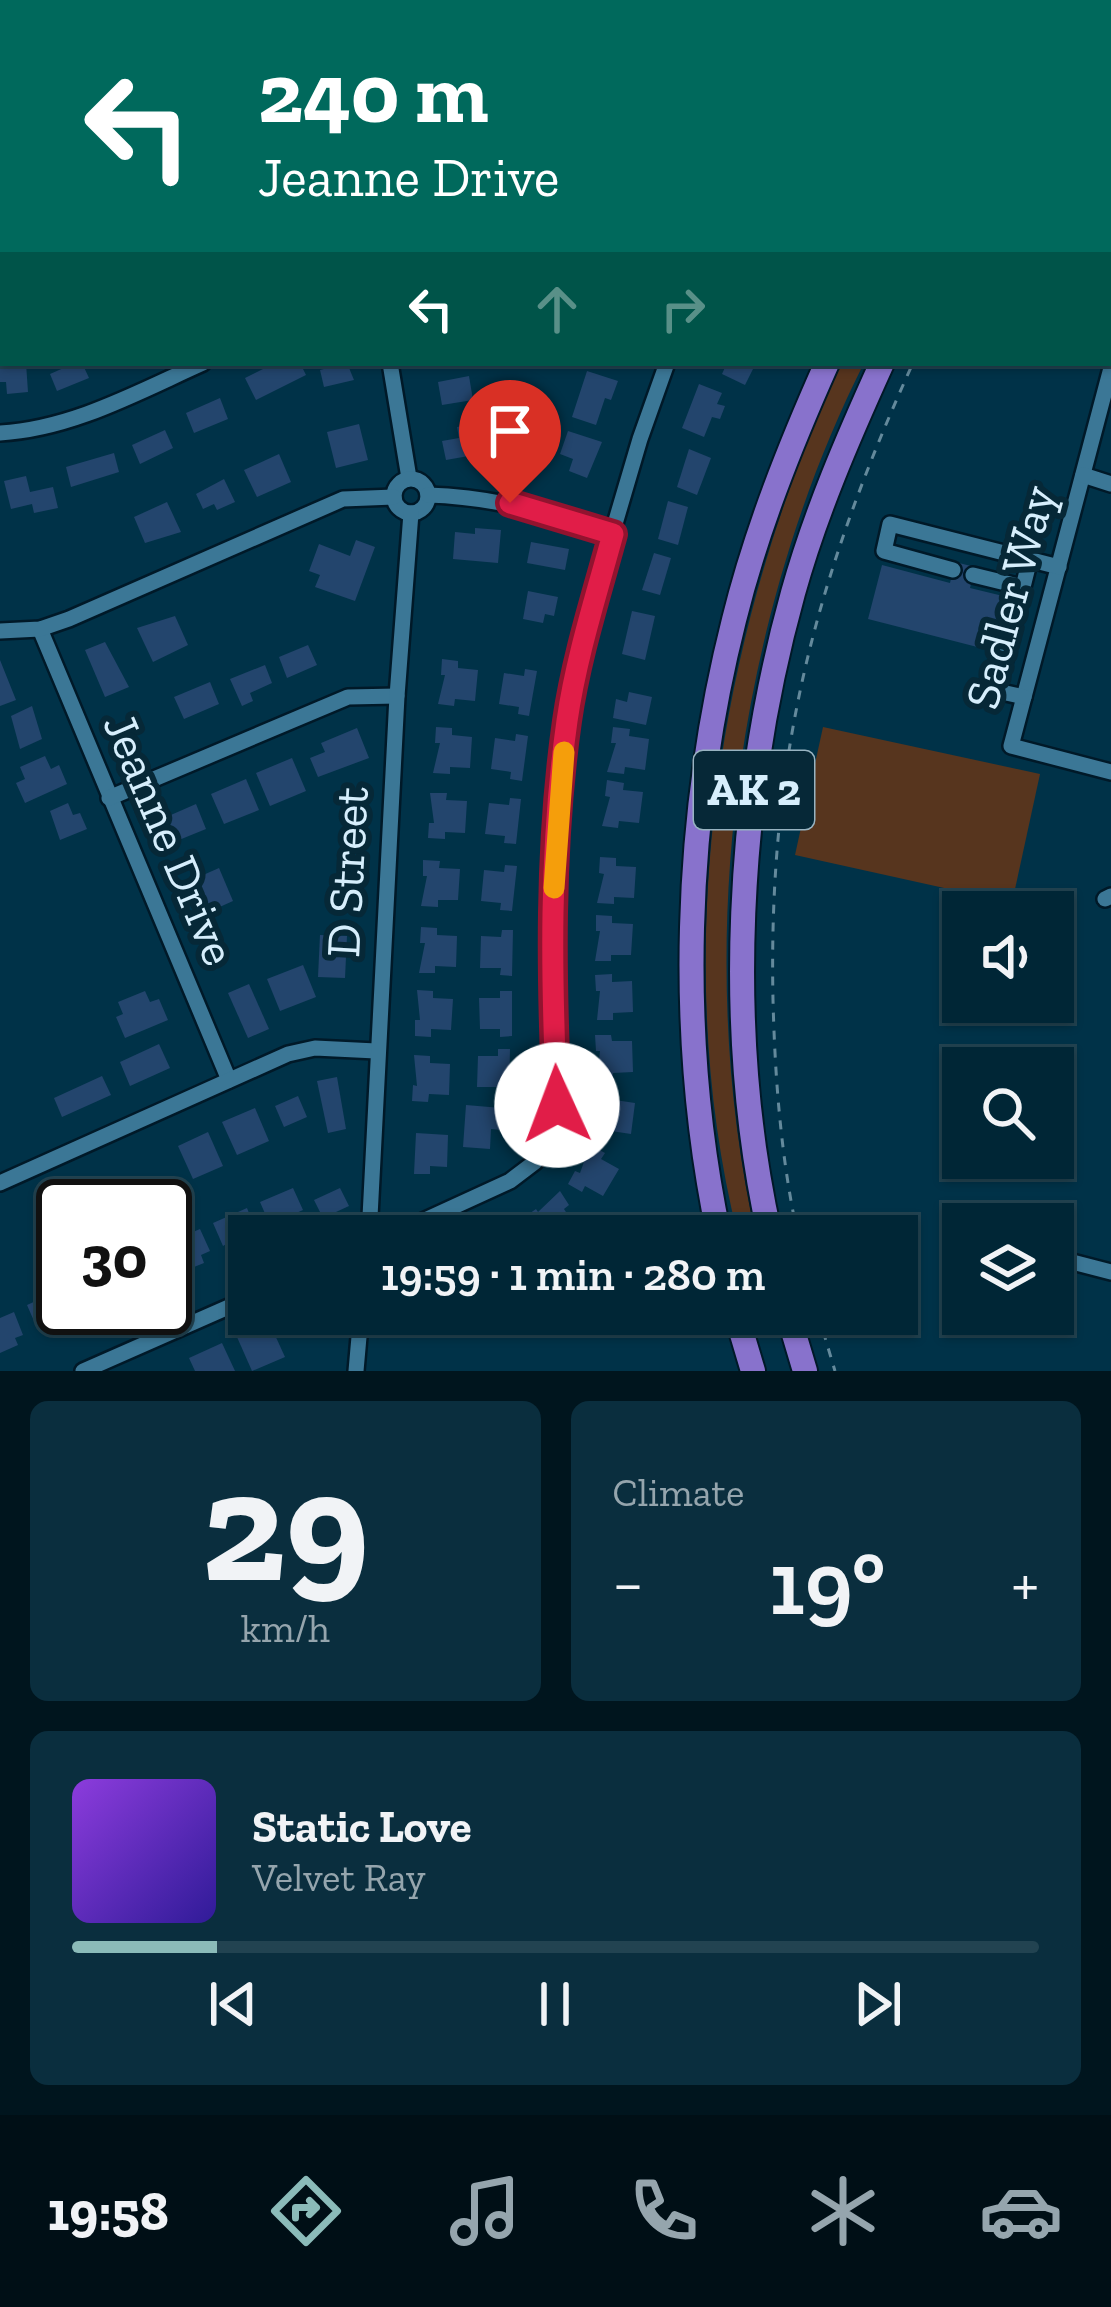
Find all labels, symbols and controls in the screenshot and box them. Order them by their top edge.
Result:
text: 240 m [258,43,489,144]
icon: left [60,48,216,204]
text: Jeanne Drive [258,145,559,210]
icon: left [398,276,464,342]
icon: ahead [524,276,590,342]
icon: right [650,276,716,342]
pin [459,380,561,503]
icon: arrive [477,398,543,464]
street label: Sadler Way [953,479,1067,715]
street label: Jeanne Drive [91,705,249,973]
road number: AK 2 [694,751,814,829]
street label: D Street [314,785,380,959]
map controls [942,891,1074,1335]
button: sound [942,891,1074,1023]
position arrow [494,1042,620,1168]
button: search [942,1047,1074,1179]
speed limit sign: 30 [36,1179,192,1335]
button: layers [942,1203,1074,1335]
text: 19:59 · 1 min · 280 m [381,1248,765,1302]
text: 29 [202,1433,369,1620]
text: Climate [613,1469,744,1516]
text: 19° [769,1529,886,1637]
text: − [613,1544,643,1623]
text: + [1011,1544,1039,1623]
text: km/h [241,1605,330,1652]
text: Static Love [252,1800,471,1854]
text: Velvet Ray [252,1854,426,1901]
icon: previous [200,1971,266,2037]
icon: pause [522,1971,588,2037]
icon: next [845,1971,911,2037]
icon: directions [264,2169,348,2253]
icon: music [443,2169,527,2253]
icon: phone [622,2169,706,2253]
icon: climate [801,2169,885,2253]
icon: car [979,2169,1063,2253]
text: 19:58 [47,2179,169,2244]

